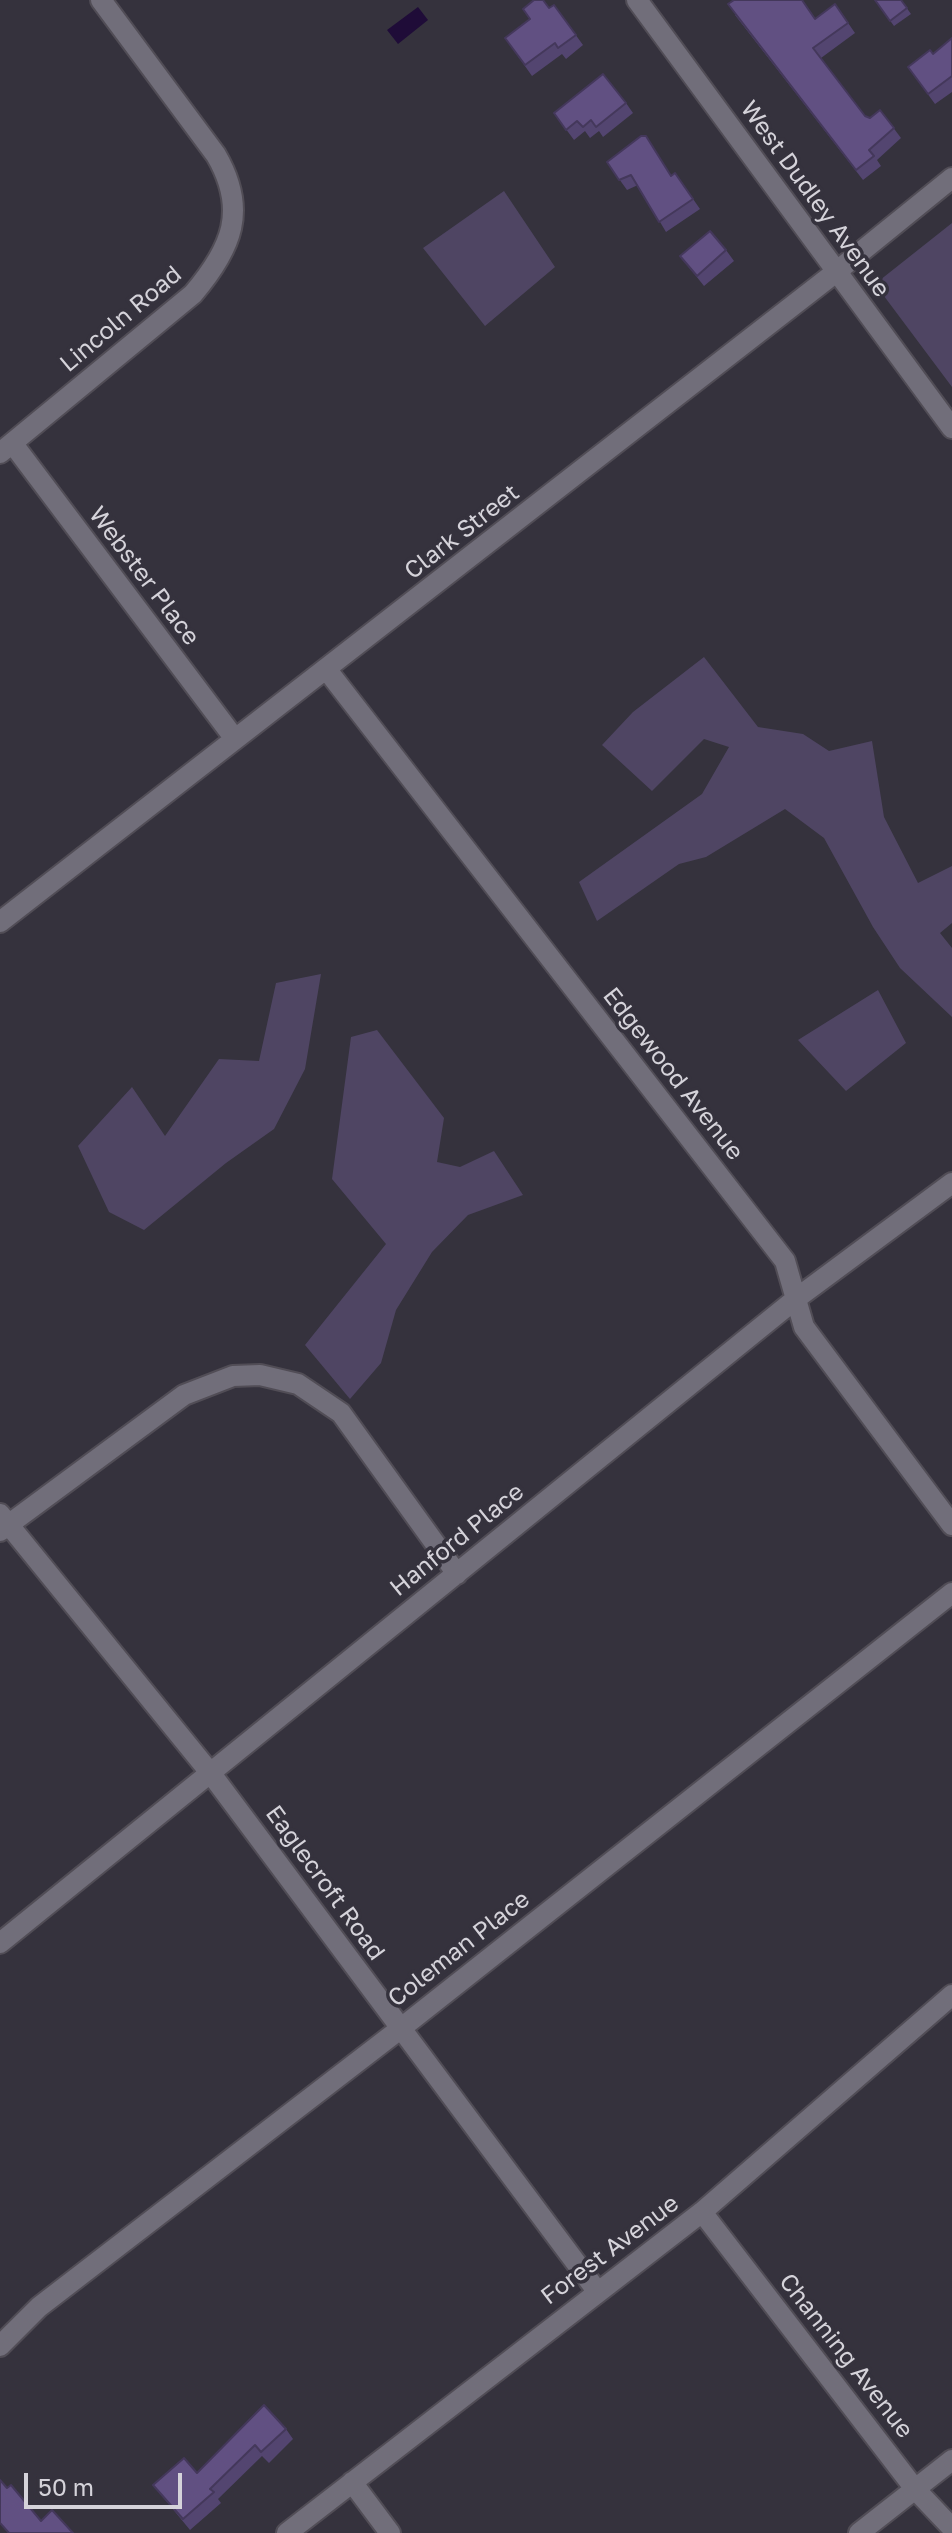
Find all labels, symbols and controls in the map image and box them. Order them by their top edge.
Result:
street label: West Dudley Avenue [734,95,896,303]
street label: Lincoln Road [54,260,188,378]
street label: Clark Street [399,478,525,586]
street label: Webster Place [82,501,206,651]
street label: Edgewood Avenue [597,982,749,1166]
street label: Hanford Place [384,1477,530,1603]
street label: Eaglecroft Road [259,1800,391,1966]
street label: Coleman Place [383,1885,535,2013]
street label: Forest Avenue [536,2189,684,2311]
street label: Channing Avenue [773,2268,919,2444]
scale bar [28,2457,186,2507]
text: 50 m [38,2472,94,2501]

